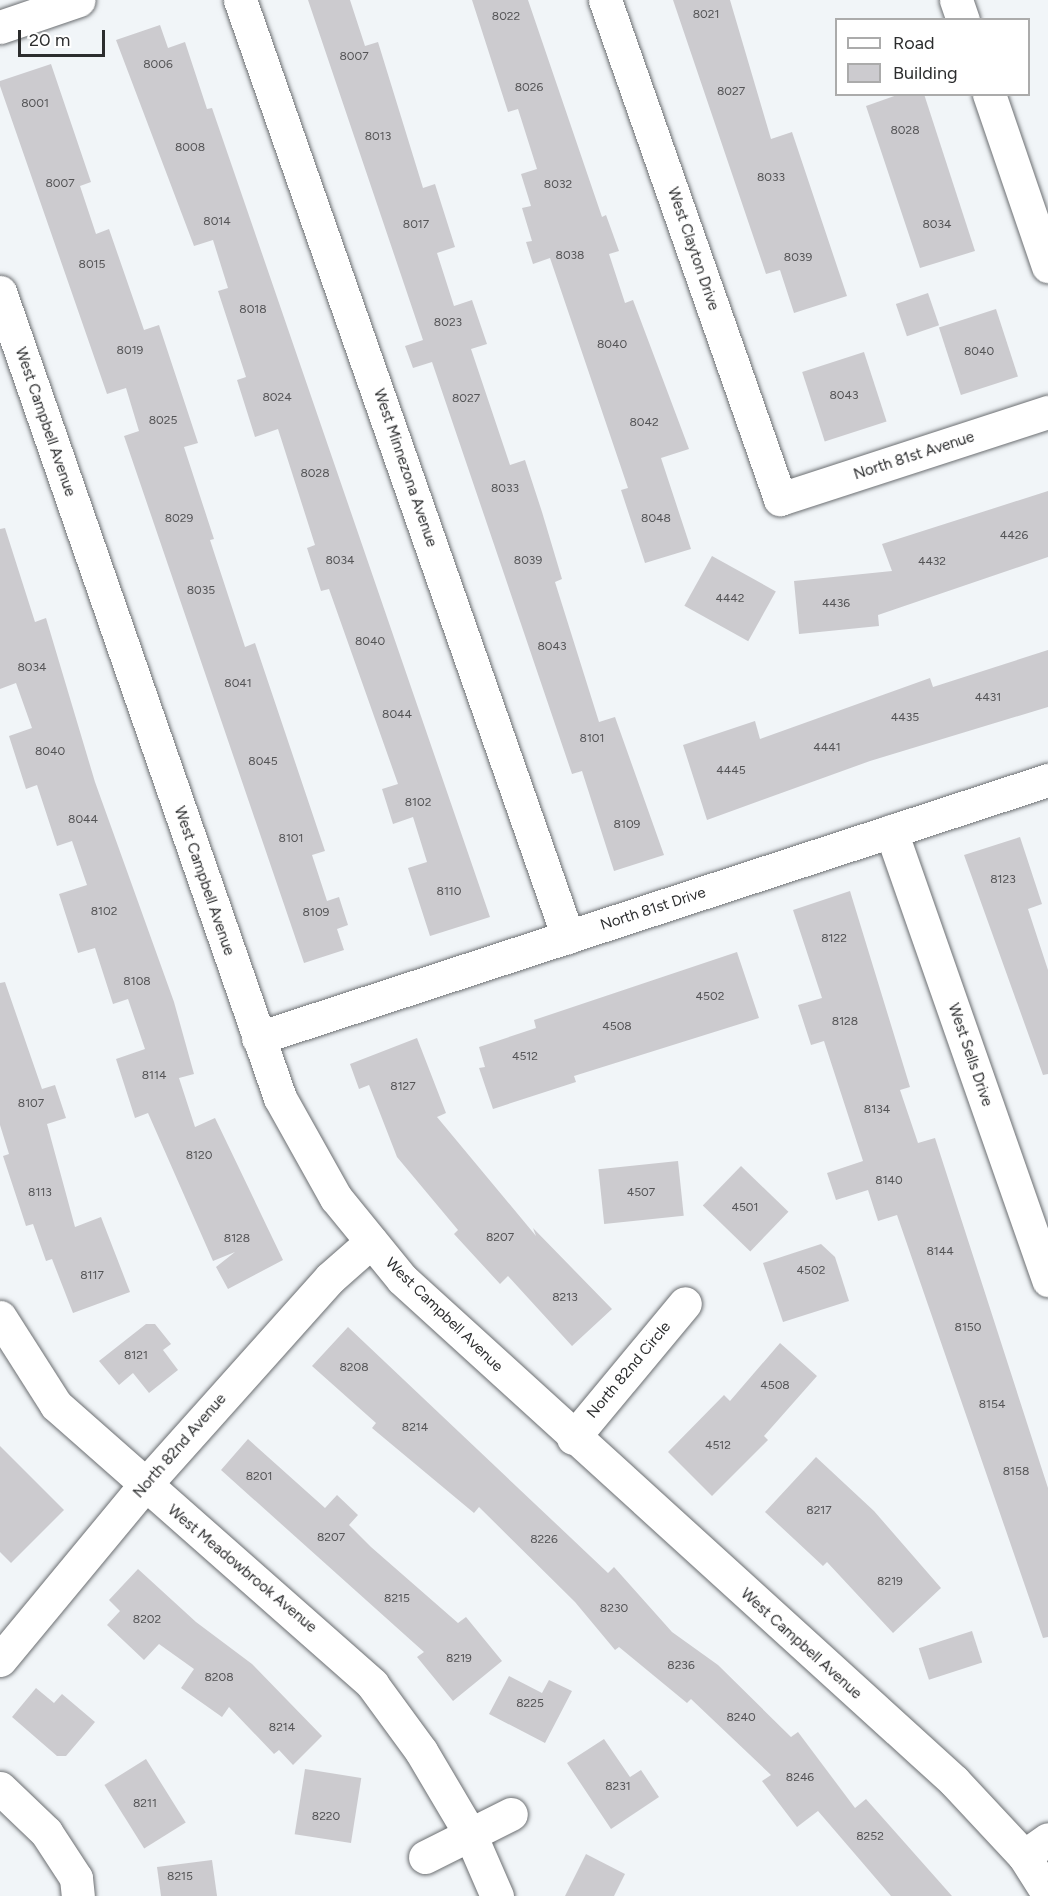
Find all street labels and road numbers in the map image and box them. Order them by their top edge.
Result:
street label: West Clayton Drive [663,185,723,313]
street label: West Campbell Avenue [11,345,79,499]
street label: West Minnezona Avenue [369,387,441,549]
street label: North 81st Avenue [851,428,977,484]
street label: West Campbell Avenue [170,804,238,958]
street label: North 81st Drive [598,884,708,934]
street label: West Sells Drive [944,1001,996,1109]
street label: West Campbell Avenue [381,1254,507,1376]
street label: North 82nd Circle [583,1318,675,1422]
street label: North 82nd Avenue [130,1390,230,1502]
street label: West Meadowbrook Avenue [164,1501,320,1637]
street label: West Campbell Avenue [737,1585,865,1703]

